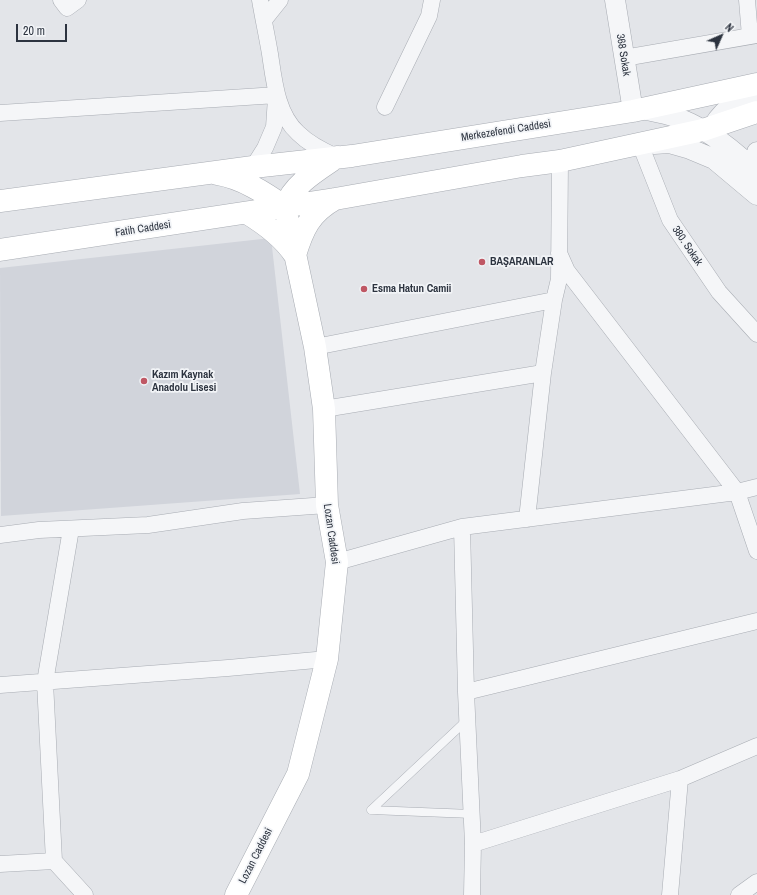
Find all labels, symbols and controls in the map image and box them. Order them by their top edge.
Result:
scale bar [18,16,69,42]
north arrow [701,16,741,56]
text: N [722,20,737,35]
text: 20 m [23,23,45,39]
street label: 368 Sokak [613,33,633,77]
street label: Merkezefendi Caddesi [460,117,552,145]
street label: Fatih Caddesi [114,218,172,240]
street label: 380. Sokak [669,224,705,268]
place label: BAŞARANLAR [490,255,554,269]
marker: BAŞARANLAR [477,257,487,267]
place label: Esma Hatun Camii [372,282,451,296]
marker: Esma Hatun Camii [359,284,369,294]
place label: Kazım Kaynak Anadolu Lisesi [152,368,216,394]
marker: Kazım Kaynak Anadolu Lisesi [139,376,149,386]
street label: Lozan Caddesi [320,503,342,565]
street label: Lozan Caddesi [236,826,276,886]

